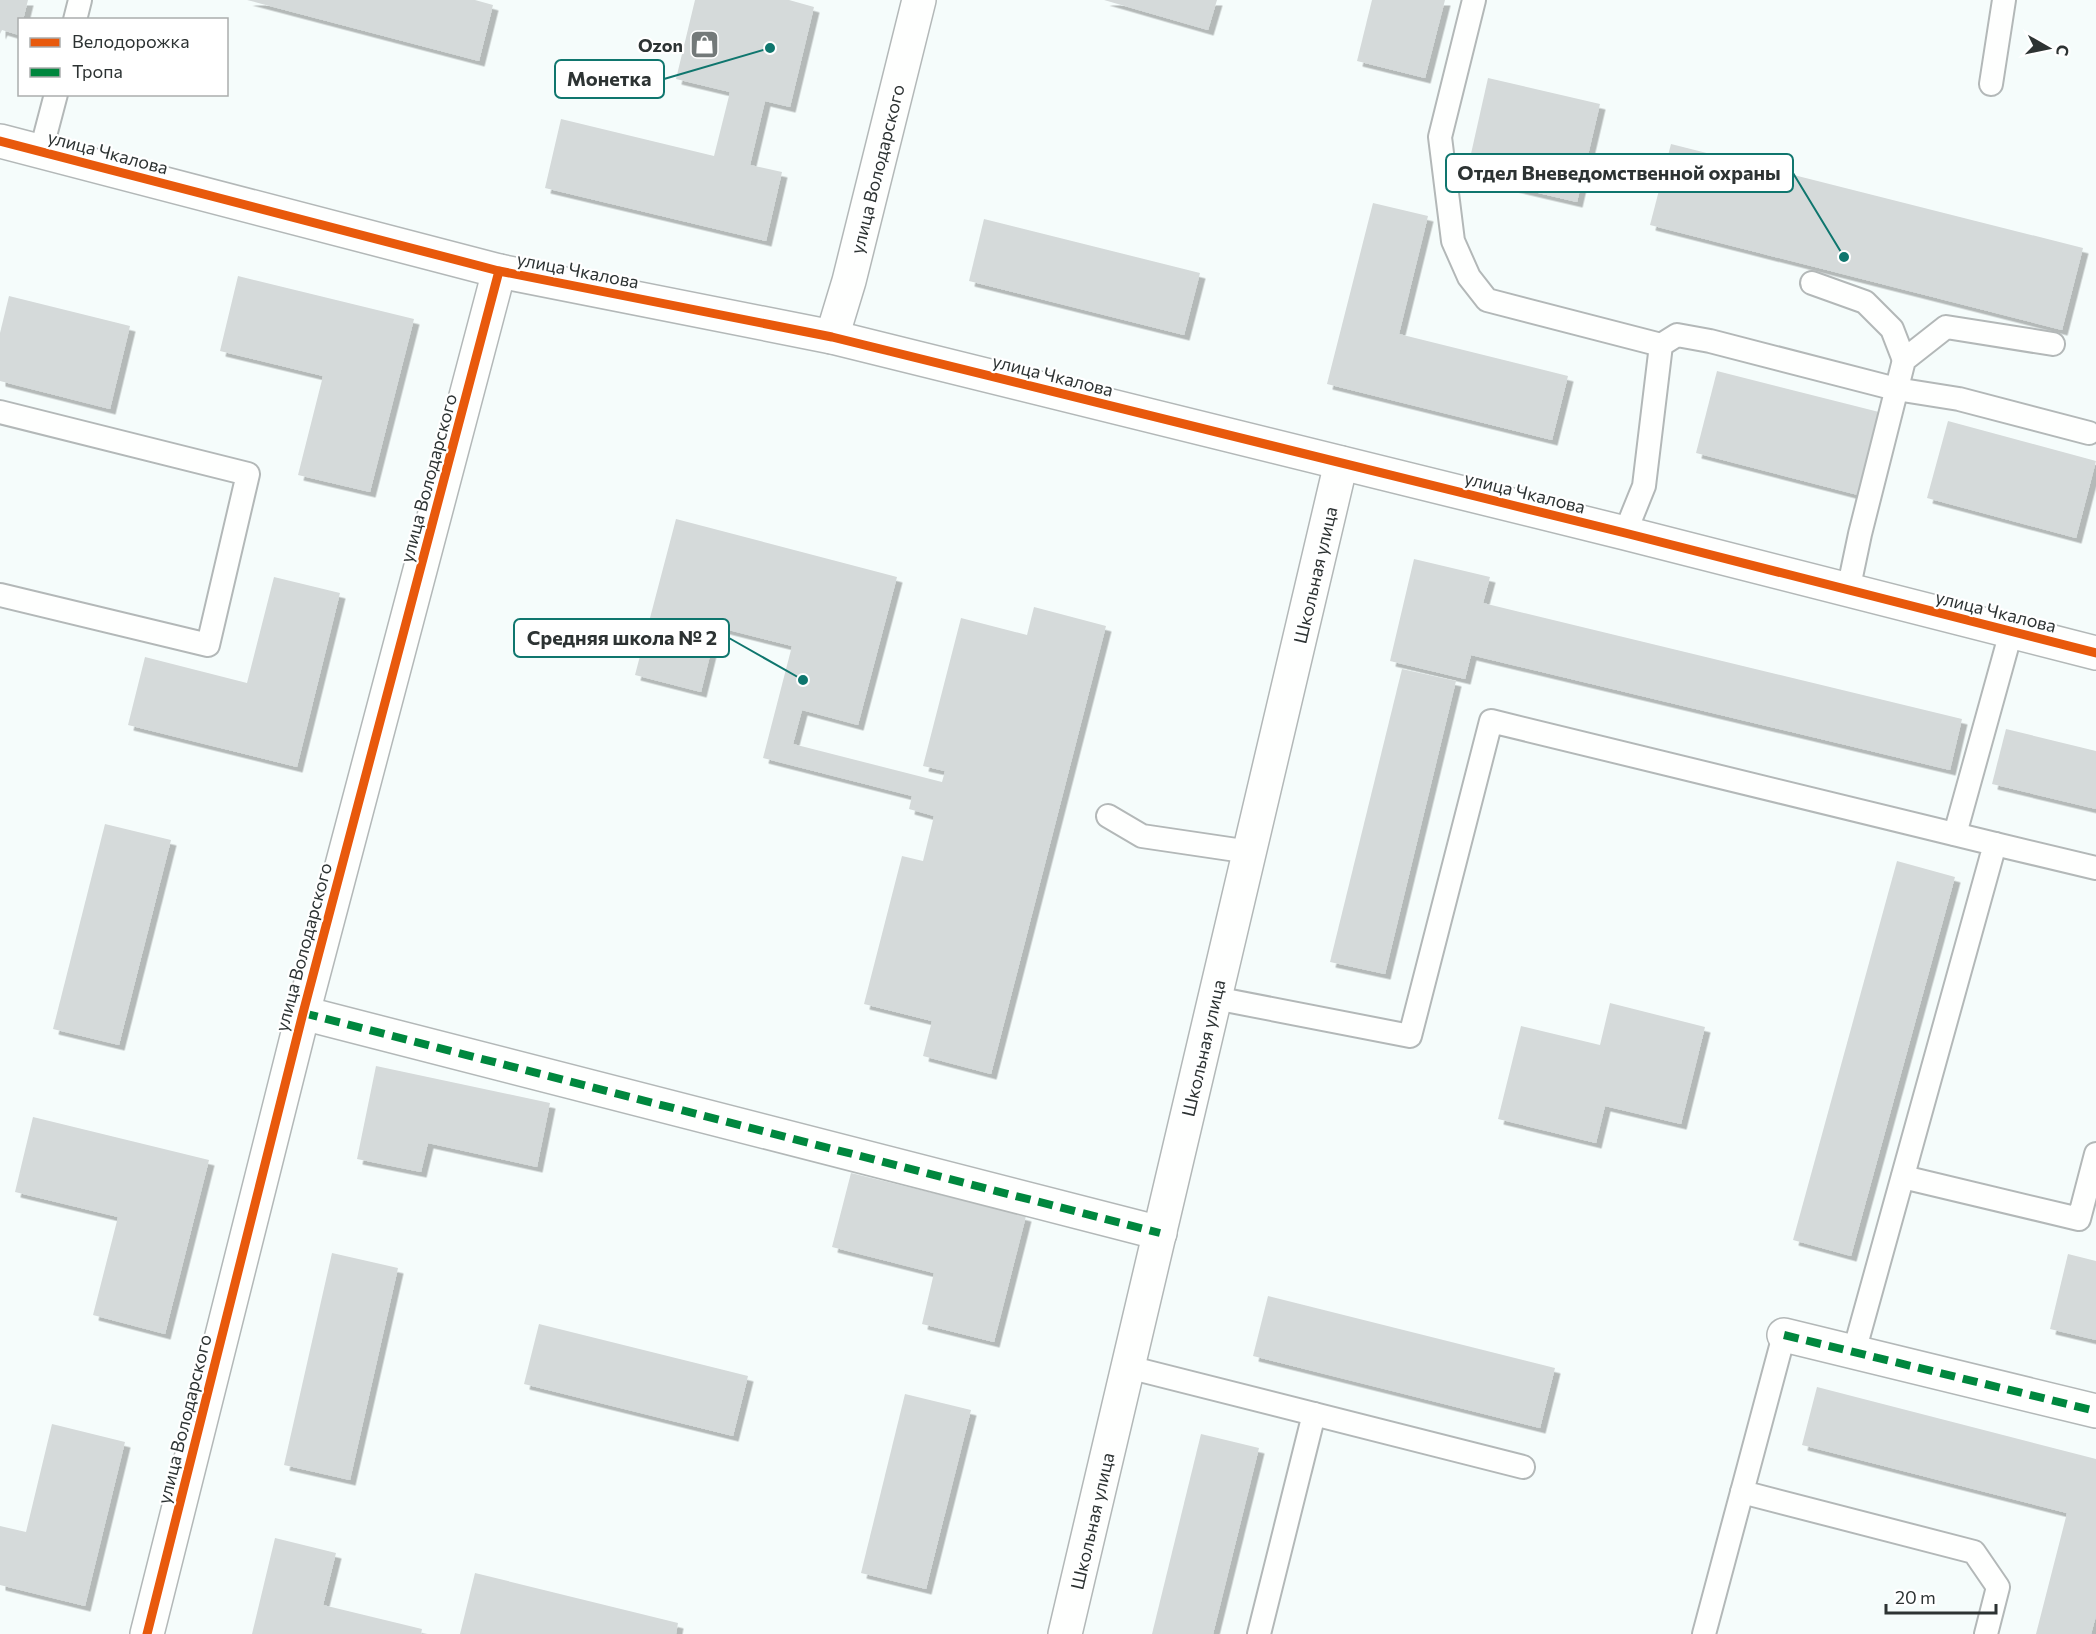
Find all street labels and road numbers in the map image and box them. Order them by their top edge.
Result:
street label: улица Володарского [845,82,909,256]
street label: улица Чкалова [45,125,171,179]
street label: улица Чкалова [515,247,641,293]
street label: улица Чкалова [990,349,1116,401]
street label: улица Володарского [395,391,461,565]
street label: улица Чкалова [1462,466,1588,518]
street label: Школьная улица [1289,504,1341,646]
street label: улица Чкалова [1933,585,2059,637]
street label: улица Володарского [270,860,336,1034]
street label: Школьная улица [1177,977,1229,1119]
street label: улица Володарского [152,1332,216,1506]
street label: Школьная улица [1066,1450,1118,1592]

